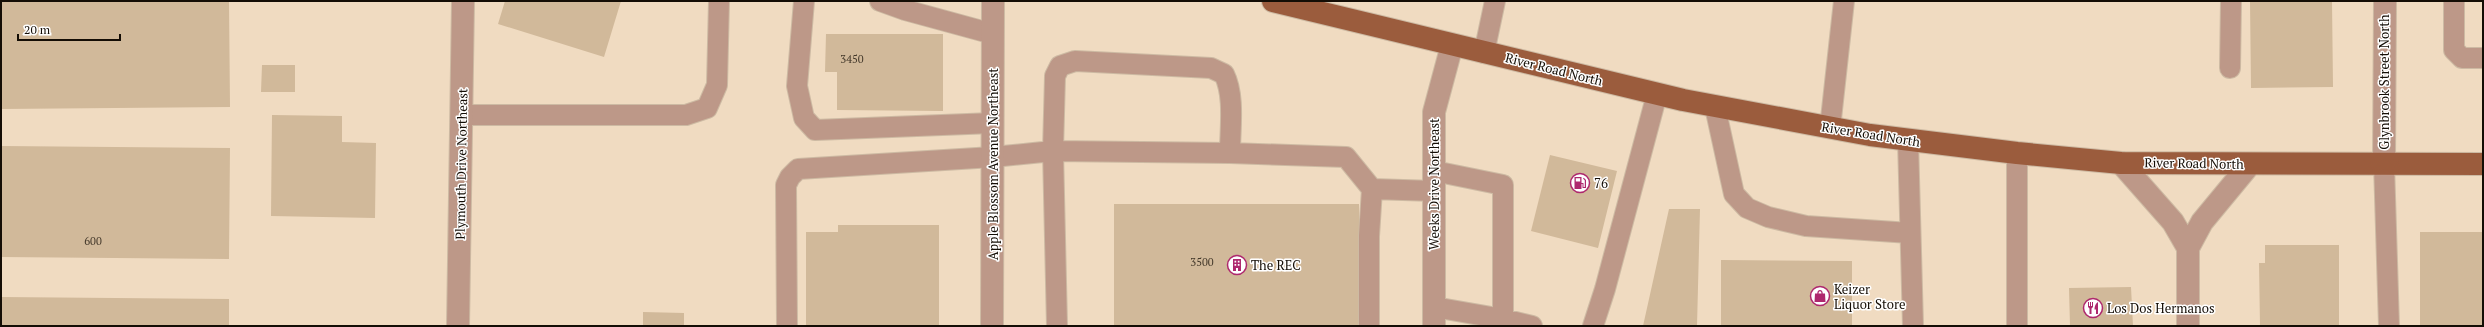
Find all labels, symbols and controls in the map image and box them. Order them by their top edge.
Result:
street label: Glynbrook Street North [2375,14,2393,150]
scale bar [18,16,120,42]
text: 20 m [24,22,51,37]
street label: River Road North [1504,48,1605,90]
house number: 3450 [840,52,864,66]
street label: Apple Blossom Avenue Northeast [984,68,1002,260]
street label: Plymouth Drive Northeast [451,88,471,240]
street label: River Road North [1820,117,1922,151]
street label: Weeks Drive Northeast [1425,118,1443,250]
street label: River Road North [2144,153,2244,173]
fuel station icon: 76 [1569,172,1591,194]
place label: 76 [1594,174,1608,192]
house number: 600 [84,234,102,248]
building icon: The REC [1226,254,1248,276]
house number: 3500 [1190,255,1214,269]
place label: The REC [1251,256,1301,274]
place label: Keizer Liquor Store [1834,280,1906,313]
shop icon: Keizer Liquor Store [1809,285,1831,307]
restaurant icon: Los Dos Hermanos [2082,297,2104,319]
place label: Los Dos Hermanos [2107,299,2215,317]

